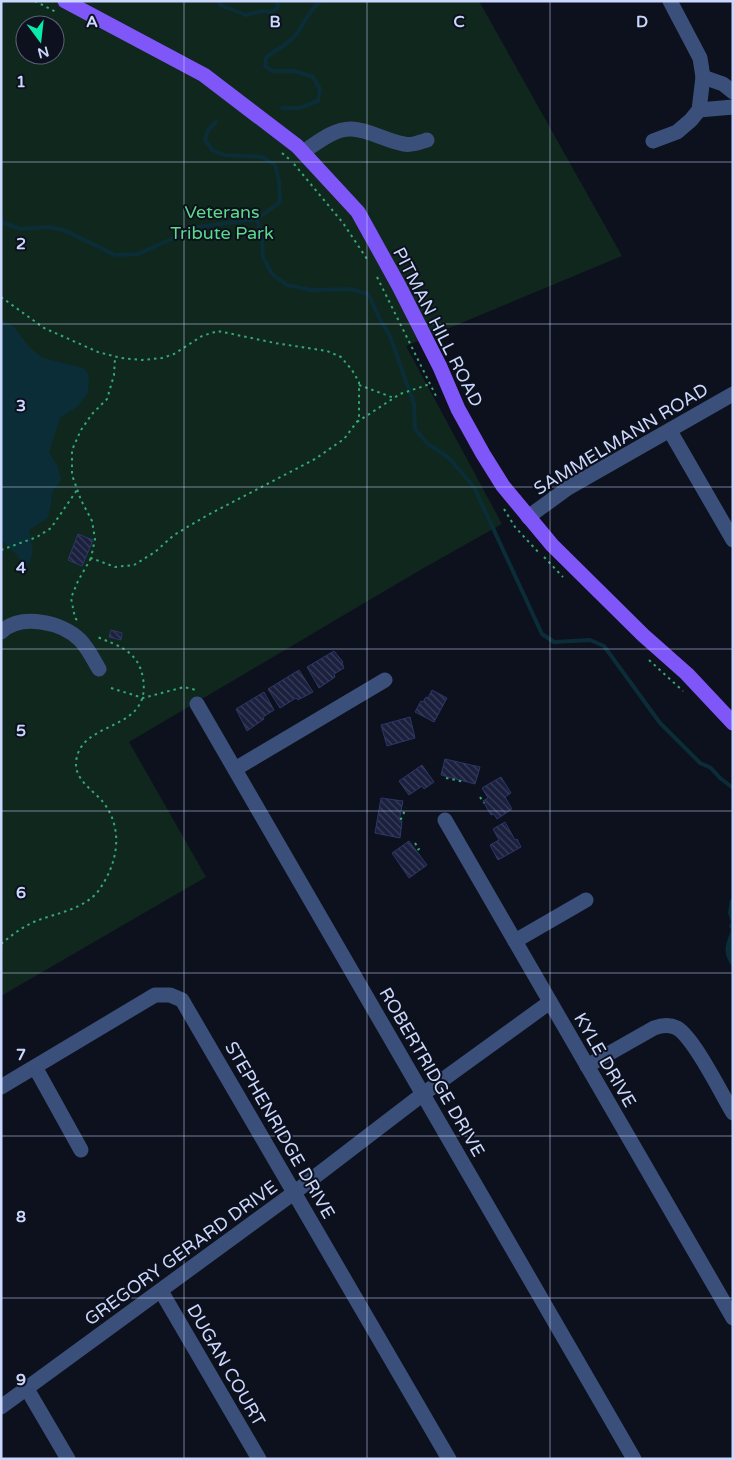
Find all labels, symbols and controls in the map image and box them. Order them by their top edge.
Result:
text: A [86,12,98,32]
text: B [269,12,281,32]
text: C [453,12,465,32]
text: D [636,12,648,32]
north arrow [15,15,65,65]
text: N [36,42,51,62]
text: 1 [16,72,26,92]
park label: Veterans Tribute Park [170,201,274,244]
text: 2 [16,234,26,254]
street label: PITMAN HILL ROAD [388,243,488,411]
street label: SAMMELMANN ROAD [530,378,712,500]
text: 3 [16,396,26,416]
text: 4 [16,558,26,578]
text: 5 [16,721,26,741]
text: 6 [16,883,26,903]
street label: ROBERTRIDGE DRIVE [375,983,489,1161]
street label: KYLE DRIVE [569,1009,641,1111]
street label: STEPHENRIDGE DRIVE [220,1037,340,1223]
text: 7 [16,1045,26,1065]
street label: GREGORY GERARD DRIVE [80,1176,282,1330]
text: 8 [16,1207,26,1227]
street label: DUGAN COURT [182,1300,270,1430]
text: 9 [16,1370,26,1390]

